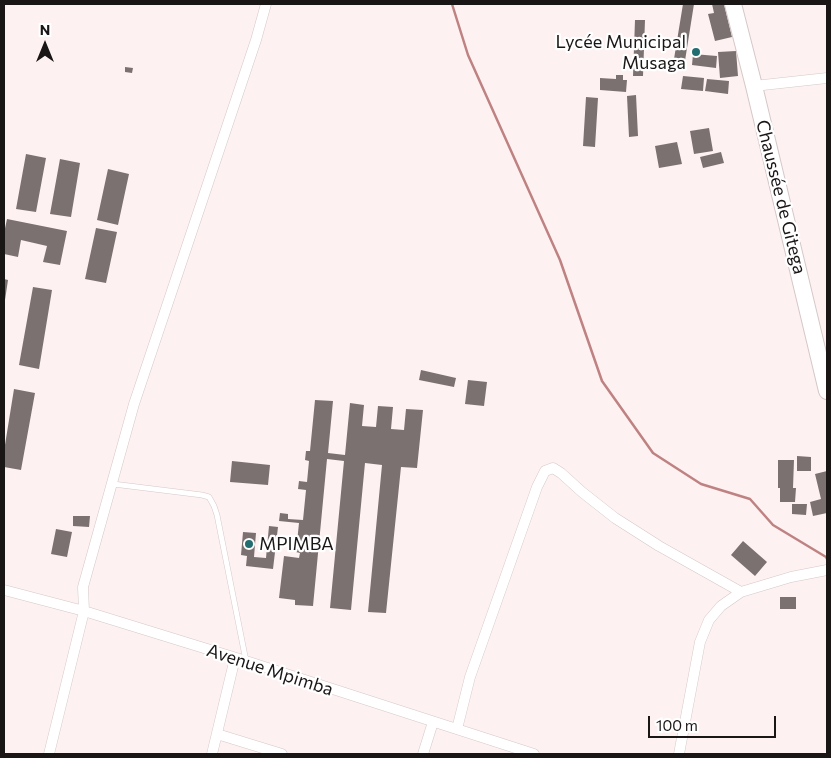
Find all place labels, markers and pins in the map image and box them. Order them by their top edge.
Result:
place label: Lycée Municipal Musaga [556,31,686,74]
marker: Lycée Municipal Musaga [690,46,702,58]
place label: MPIMBA [259,533,334,555]
marker: MPIMBA [243,538,255,550]

